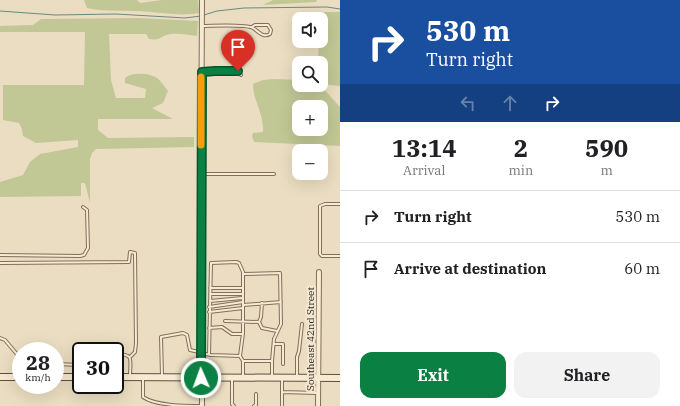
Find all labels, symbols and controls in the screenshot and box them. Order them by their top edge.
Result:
map controls [292,12,328,180]
button: sound [292,12,328,48]
text: 530 m [426,12,510,49]
icon: right [360,16,412,68]
pin [221,30,255,71]
icon: arrive [227,36,249,58]
text: Turn right [426,48,513,71]
button: search [292,56,328,92]
icon: left [457,92,479,114]
icon: ahead [499,92,521,114]
icon: right [541,92,563,114]
button: + [292,100,328,136]
text: 13:14 [392,132,457,164]
text: 2 [514,132,528,164]
text: 590 [585,132,628,164]
button: − [292,144,328,180]
text: Arrival [403,162,445,179]
text: min [508,162,533,179]
text: m [600,162,613,179]
icon: right [360,206,382,228]
text: Turn right [394,207,472,226]
text: 530 m [615,207,660,226]
icon: arrive [360,258,382,280]
text: Arrive at destination [394,259,546,278]
text: 60 m [624,259,660,278]
street label: Southeast 42nd Street [304,287,317,391]
speed limit sign: 30 [72,342,124,394]
text: 28 [26,349,50,376]
button: Exit [360,352,506,398]
button: Share [514,352,660,398]
position arrow [180,357,222,399]
text: km/h [25,371,51,384]

